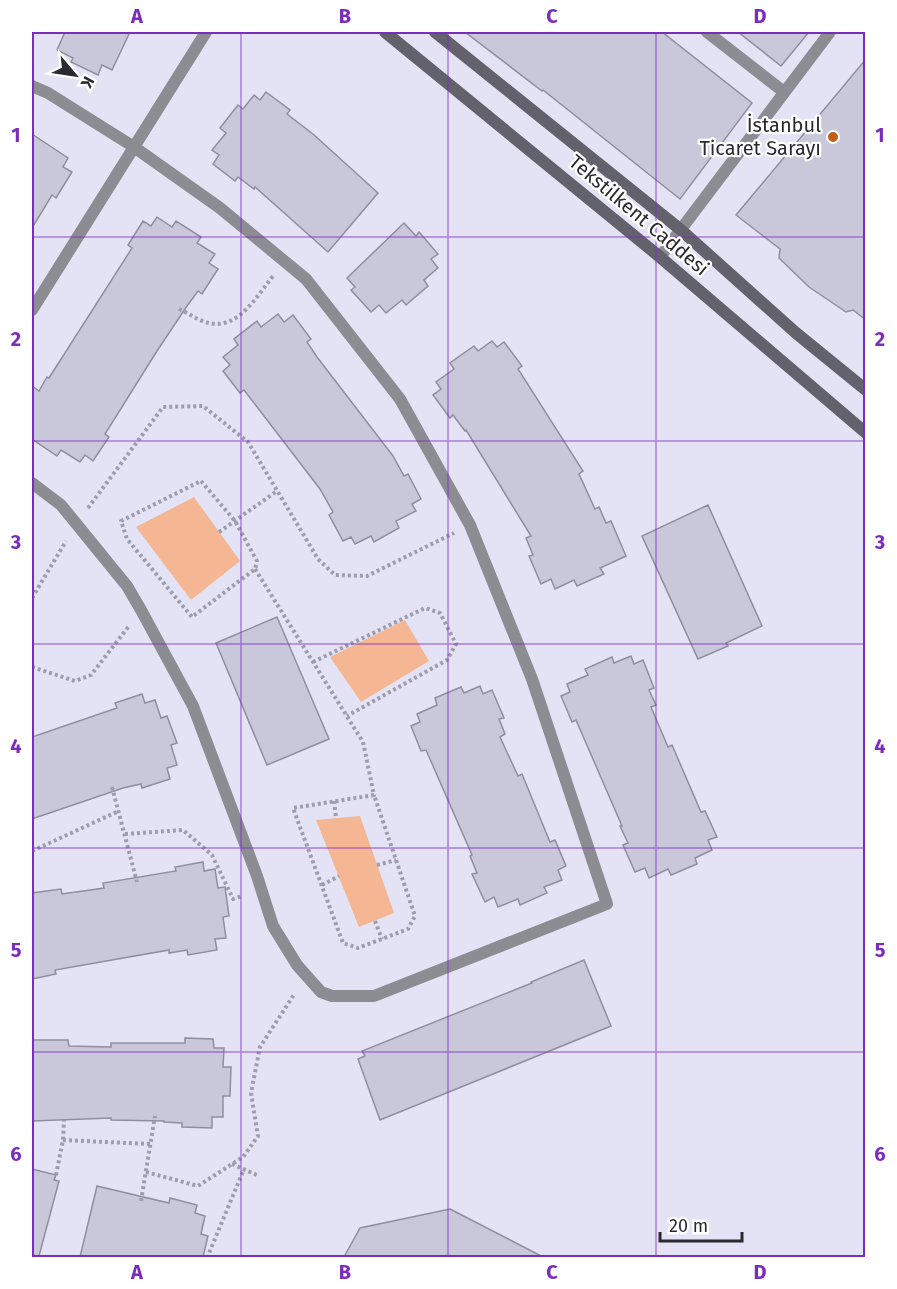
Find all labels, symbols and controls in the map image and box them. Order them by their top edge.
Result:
text: A [130,4,144,28]
text: B [339,4,351,28]
text: C [546,4,558,28]
text: D [753,4,767,28]
north arrow [45,45,105,105]
text: K [76,73,98,92]
place label: İstanbul Ticaret Sarayı [699,113,821,160]
text: 1 [11,123,21,147]
text: 1 [875,123,885,147]
marker: İstanbul Ticaret Sarayı [826,130,840,144]
street label: Tekstilkent Caddesi [564,149,714,281]
text: 2 [11,327,21,351]
text: 2 [875,327,885,351]
text: 3 [10,530,21,554]
text: 3 [874,530,885,554]
text: 4 [10,734,22,758]
text: 4 [874,734,886,758]
text: 5 [11,938,22,962]
text: 5 [875,938,886,962]
text: 6 [10,1142,22,1166]
text: 6 [874,1142,886,1166]
scale bar [660,1205,742,1243]
text: 20 m [669,1215,708,1237]
text: A [130,1260,144,1284]
text: B [339,1260,351,1284]
text: C [546,1260,558,1284]
text: D [753,1260,767,1284]

